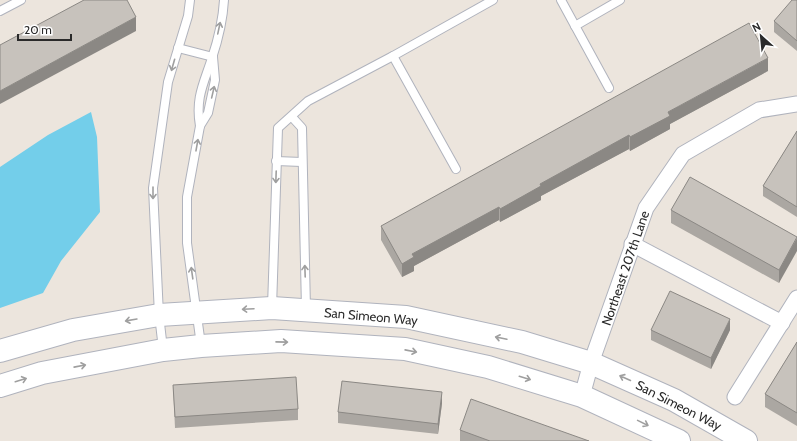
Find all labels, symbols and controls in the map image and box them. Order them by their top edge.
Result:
scale bar [18,16,71,42]
north arrow [741,16,781,56]
text: N [750,19,763,35]
text: 20 m [24,22,52,37]
one-way arrow [215,22,223,35]
one-way arrow [169,58,176,71]
one-way arrow [209,86,217,99]
one-way arrow [193,138,201,151]
one-way arrow [272,170,280,183]
one-way arrow [149,186,157,199]
street label: Northeast 207th Lane [598,208,652,328]
one-way arrow [301,265,309,278]
one-way arrow [188,267,196,280]
street label: San Simeon Way [323,304,419,328]
one-way arrow [242,306,255,313]
one-way arrow [125,316,138,324]
one-way arrow [495,333,508,341]
one-way arrow [275,338,288,346]
one-way arrow [404,347,417,355]
one-way arrow [73,361,86,369]
one-way arrow [619,374,631,381]
one-way arrow [518,375,531,382]
one-way arrow [14,376,27,383]
street label: San Simeon Way [633,377,725,434]
one-way arrow [637,420,649,427]

